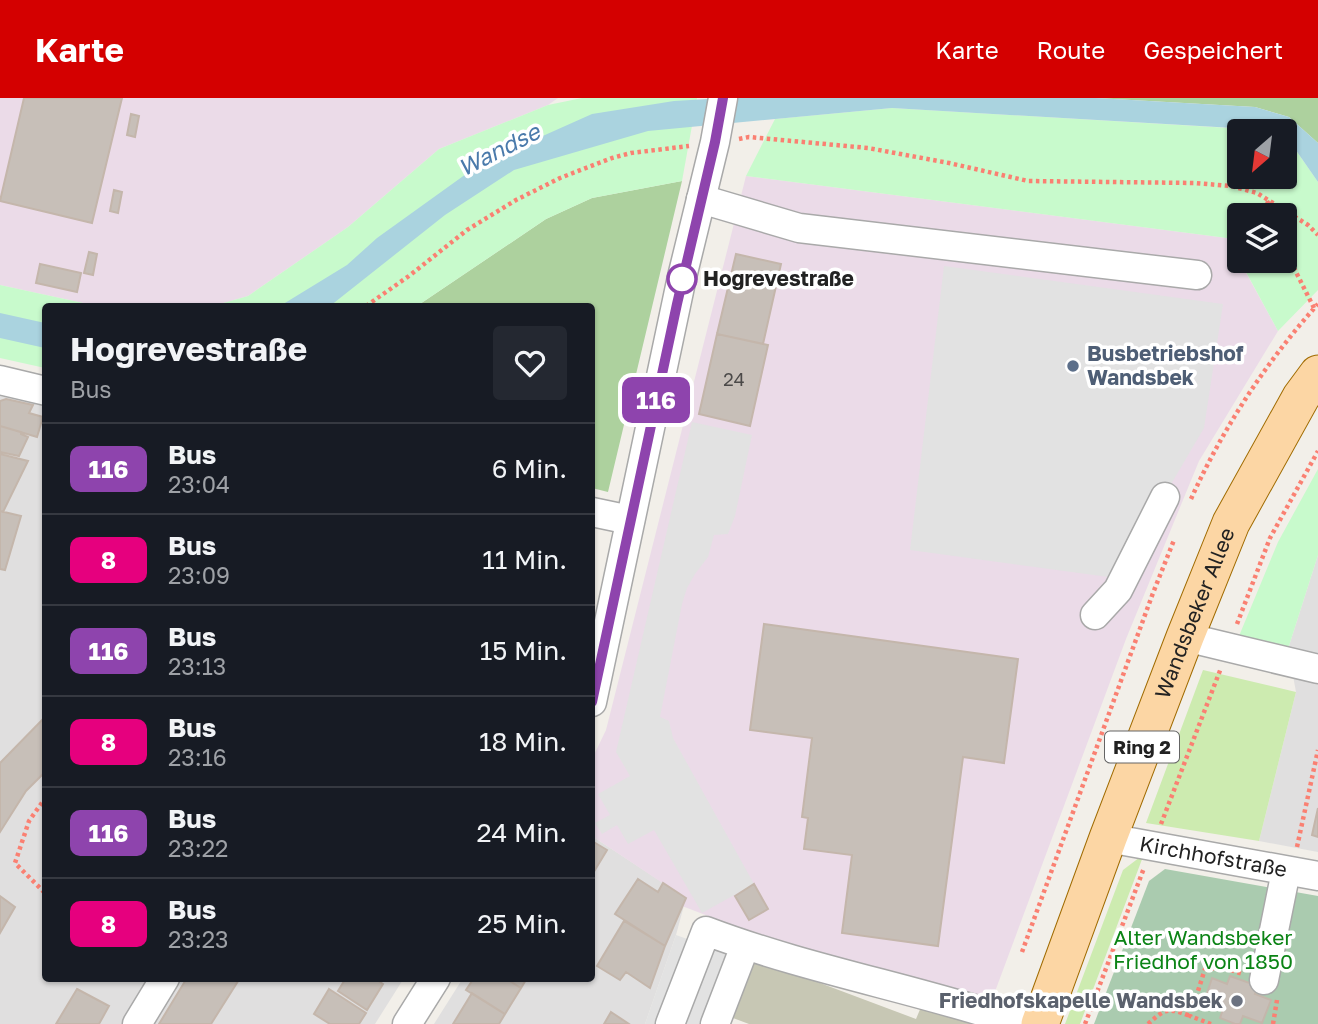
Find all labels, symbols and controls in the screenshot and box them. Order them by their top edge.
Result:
text: Karte [35,30,124,69]
text: Karte [935,35,999,64]
text: Route [1037,35,1105,64]
text: Gespeichert [1143,35,1283,64]
water label: Wandse [453,116,546,182]
north arrow [1227,119,1297,189]
map controls [1227,119,1297,273]
button: layers [1227,203,1297,273]
marker: Hogrevestraße [667,264,697,294]
place label: Hogrevestraße [703,265,854,291]
button: heart [493,326,567,400]
text: Hogrevestraße [70,329,307,368]
place label: Busbetriebshof Wandsbek [1087,340,1244,390]
marker: Busbetriebshof Wandsbek [1065,358,1081,374]
house number: 24 [723,368,745,390]
text: Bus [70,375,112,403]
line badge: 116 [616,377,696,423]
text: 116 [636,385,676,414]
text: Bus [168,439,216,470]
text: 6 Min. [492,453,567,484]
text: 116 [89,454,128,483]
text: 23:04 [168,470,230,498]
street label: Wandsbeker Allee [1149,524,1240,702]
text: Bus [168,530,216,561]
text: 11 Min. [482,544,567,575]
text: 8 [101,545,116,574]
text: 23:09 [168,561,230,589]
text: Bus [168,621,216,652]
text: 15 Min. [480,635,567,666]
text: 116 [89,636,128,665]
text: 23:13 [168,652,226,680]
text: Bus [168,712,216,743]
text: 18 Min. [479,726,567,757]
text: 8 [101,727,116,756]
road number: Ring 2 [1105,732,1179,762]
text: 23:16 [168,743,227,771]
text: Bus [168,803,216,834]
text: 24 Min. [476,817,567,848]
text: 116 [89,818,128,847]
street label: Kirchhofstraße [1138,830,1289,882]
text: 23:22 [168,834,228,862]
text: Bus [168,894,216,925]
text: 25 Min. [477,908,567,939]
text: 8 [101,909,116,938]
park label: Alter Wandsbeker Friedhof von 1850 [1113,924,1293,974]
text: 23:23 [168,925,229,953]
place label: Friedhofskapelle Wandsbek [939,987,1223,1013]
marker: Friedhofskapelle Wandsbek [1229,993,1245,1009]

